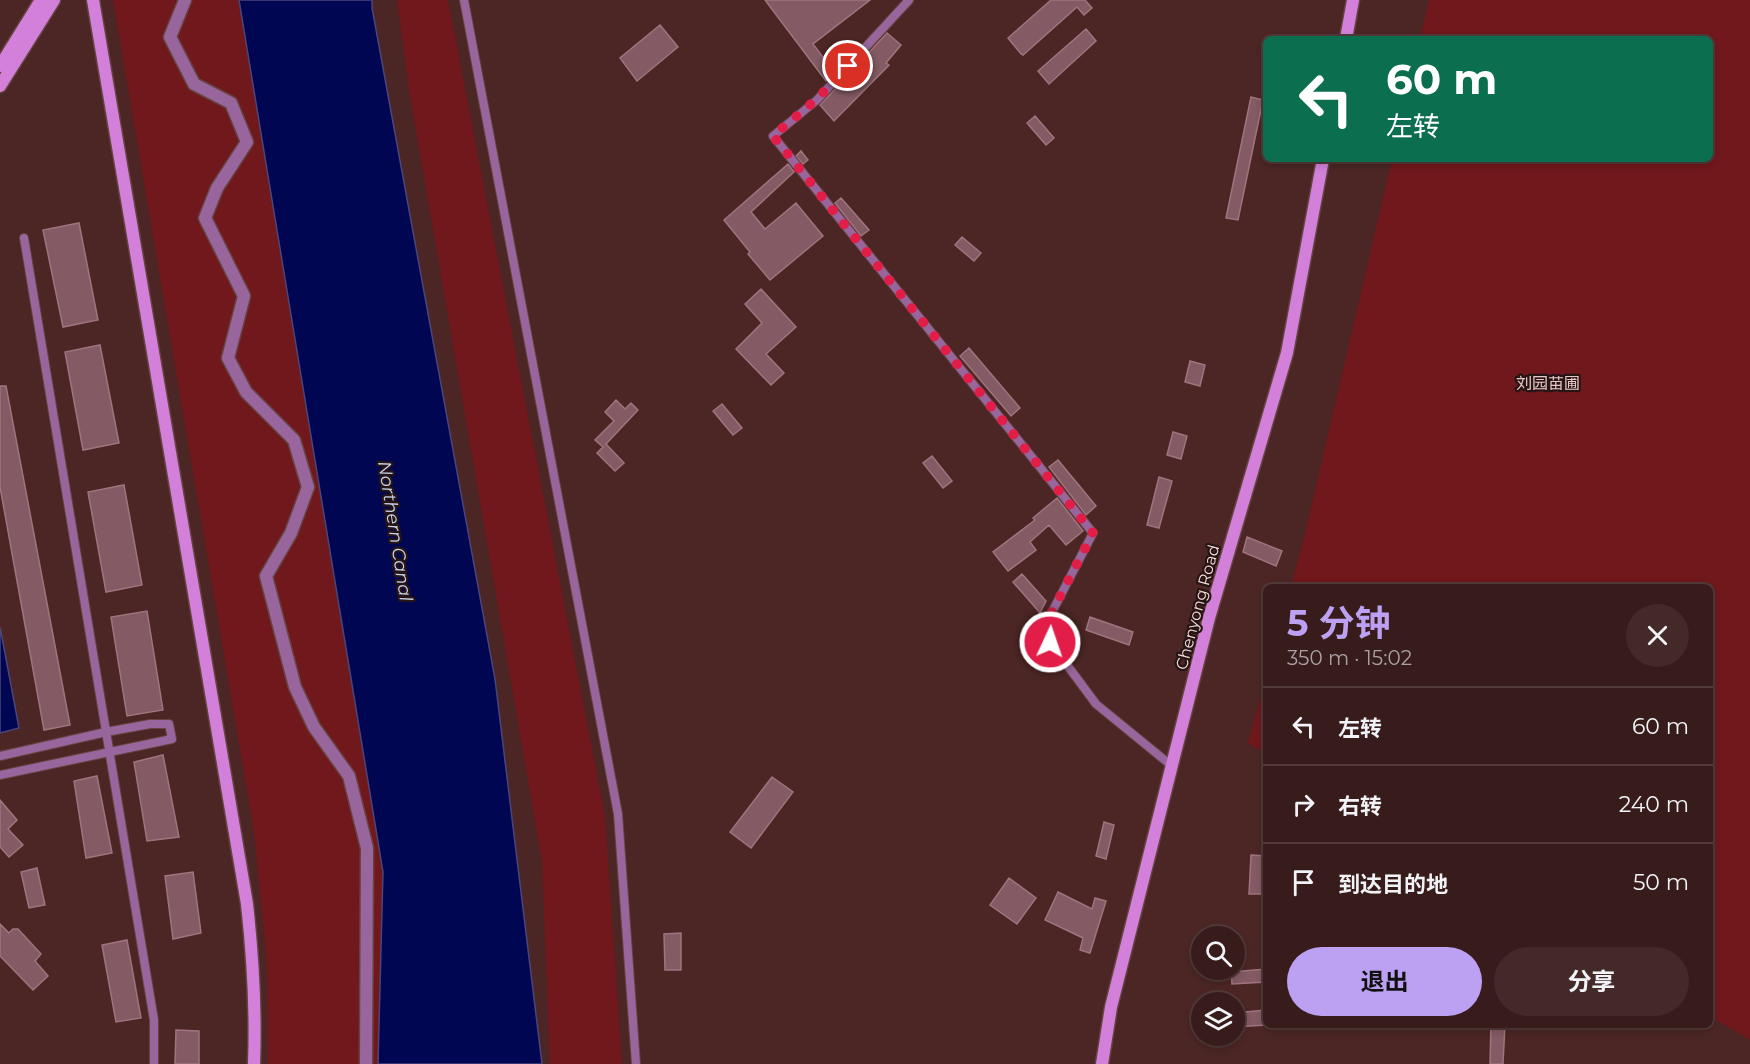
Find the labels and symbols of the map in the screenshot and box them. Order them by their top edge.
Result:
pin [822,40,873,91]
park label: 刘园苗圃 [1516,374,1580,393]
water label: Northern Canal [373,459,417,603]
street label: Chenyong Road [1172,543,1223,672]
position arrow [1018,610,1082,674]

